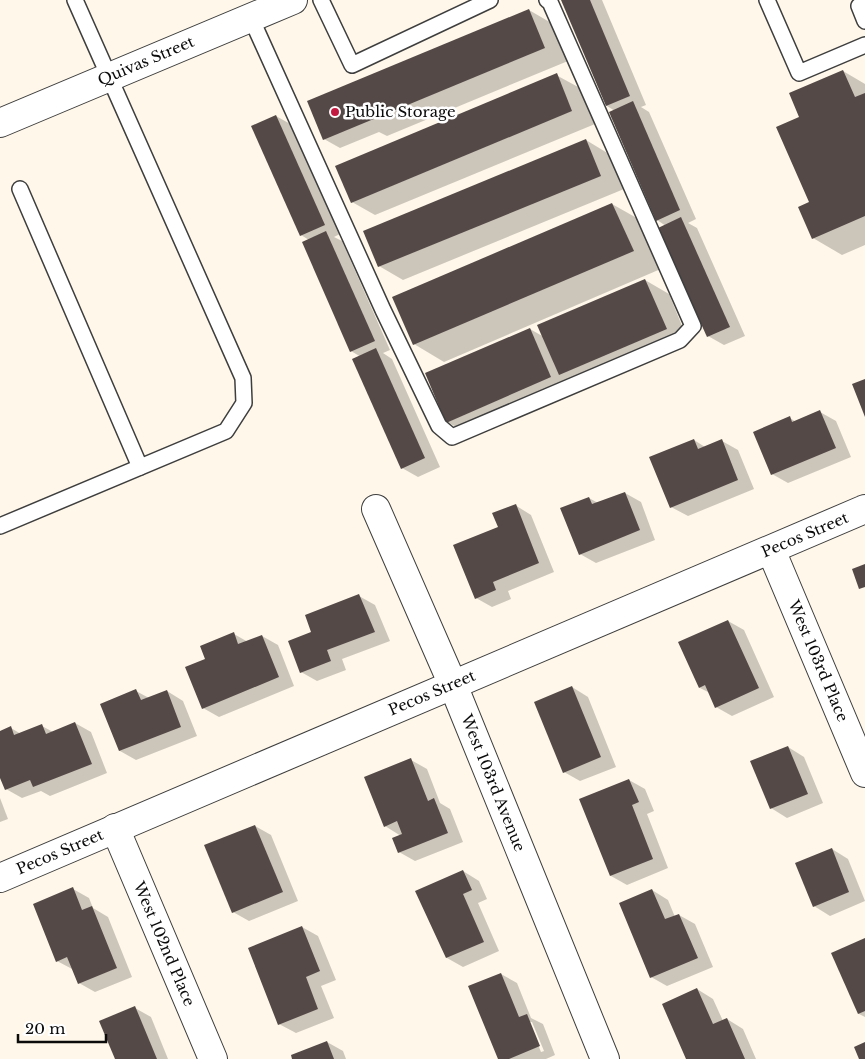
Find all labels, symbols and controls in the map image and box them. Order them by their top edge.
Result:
street label: Quivas Street [95,32,197,89]
place label: Public Storage [345,102,456,121]
marker: Public Storage [329,106,341,118]
street label: Pecos Street [758,508,851,561]
street label: West 103rd Place [784,596,853,724]
street label: Pecos Street [385,666,478,719]
street label: West 103rd Avenue [457,710,530,854]
street label: Pecos Street [13,825,106,878]
street label: West 102nd Place [129,878,199,1009]
scale bar [18,1012,105,1044]
text: 20 m [25,1019,65,1038]

